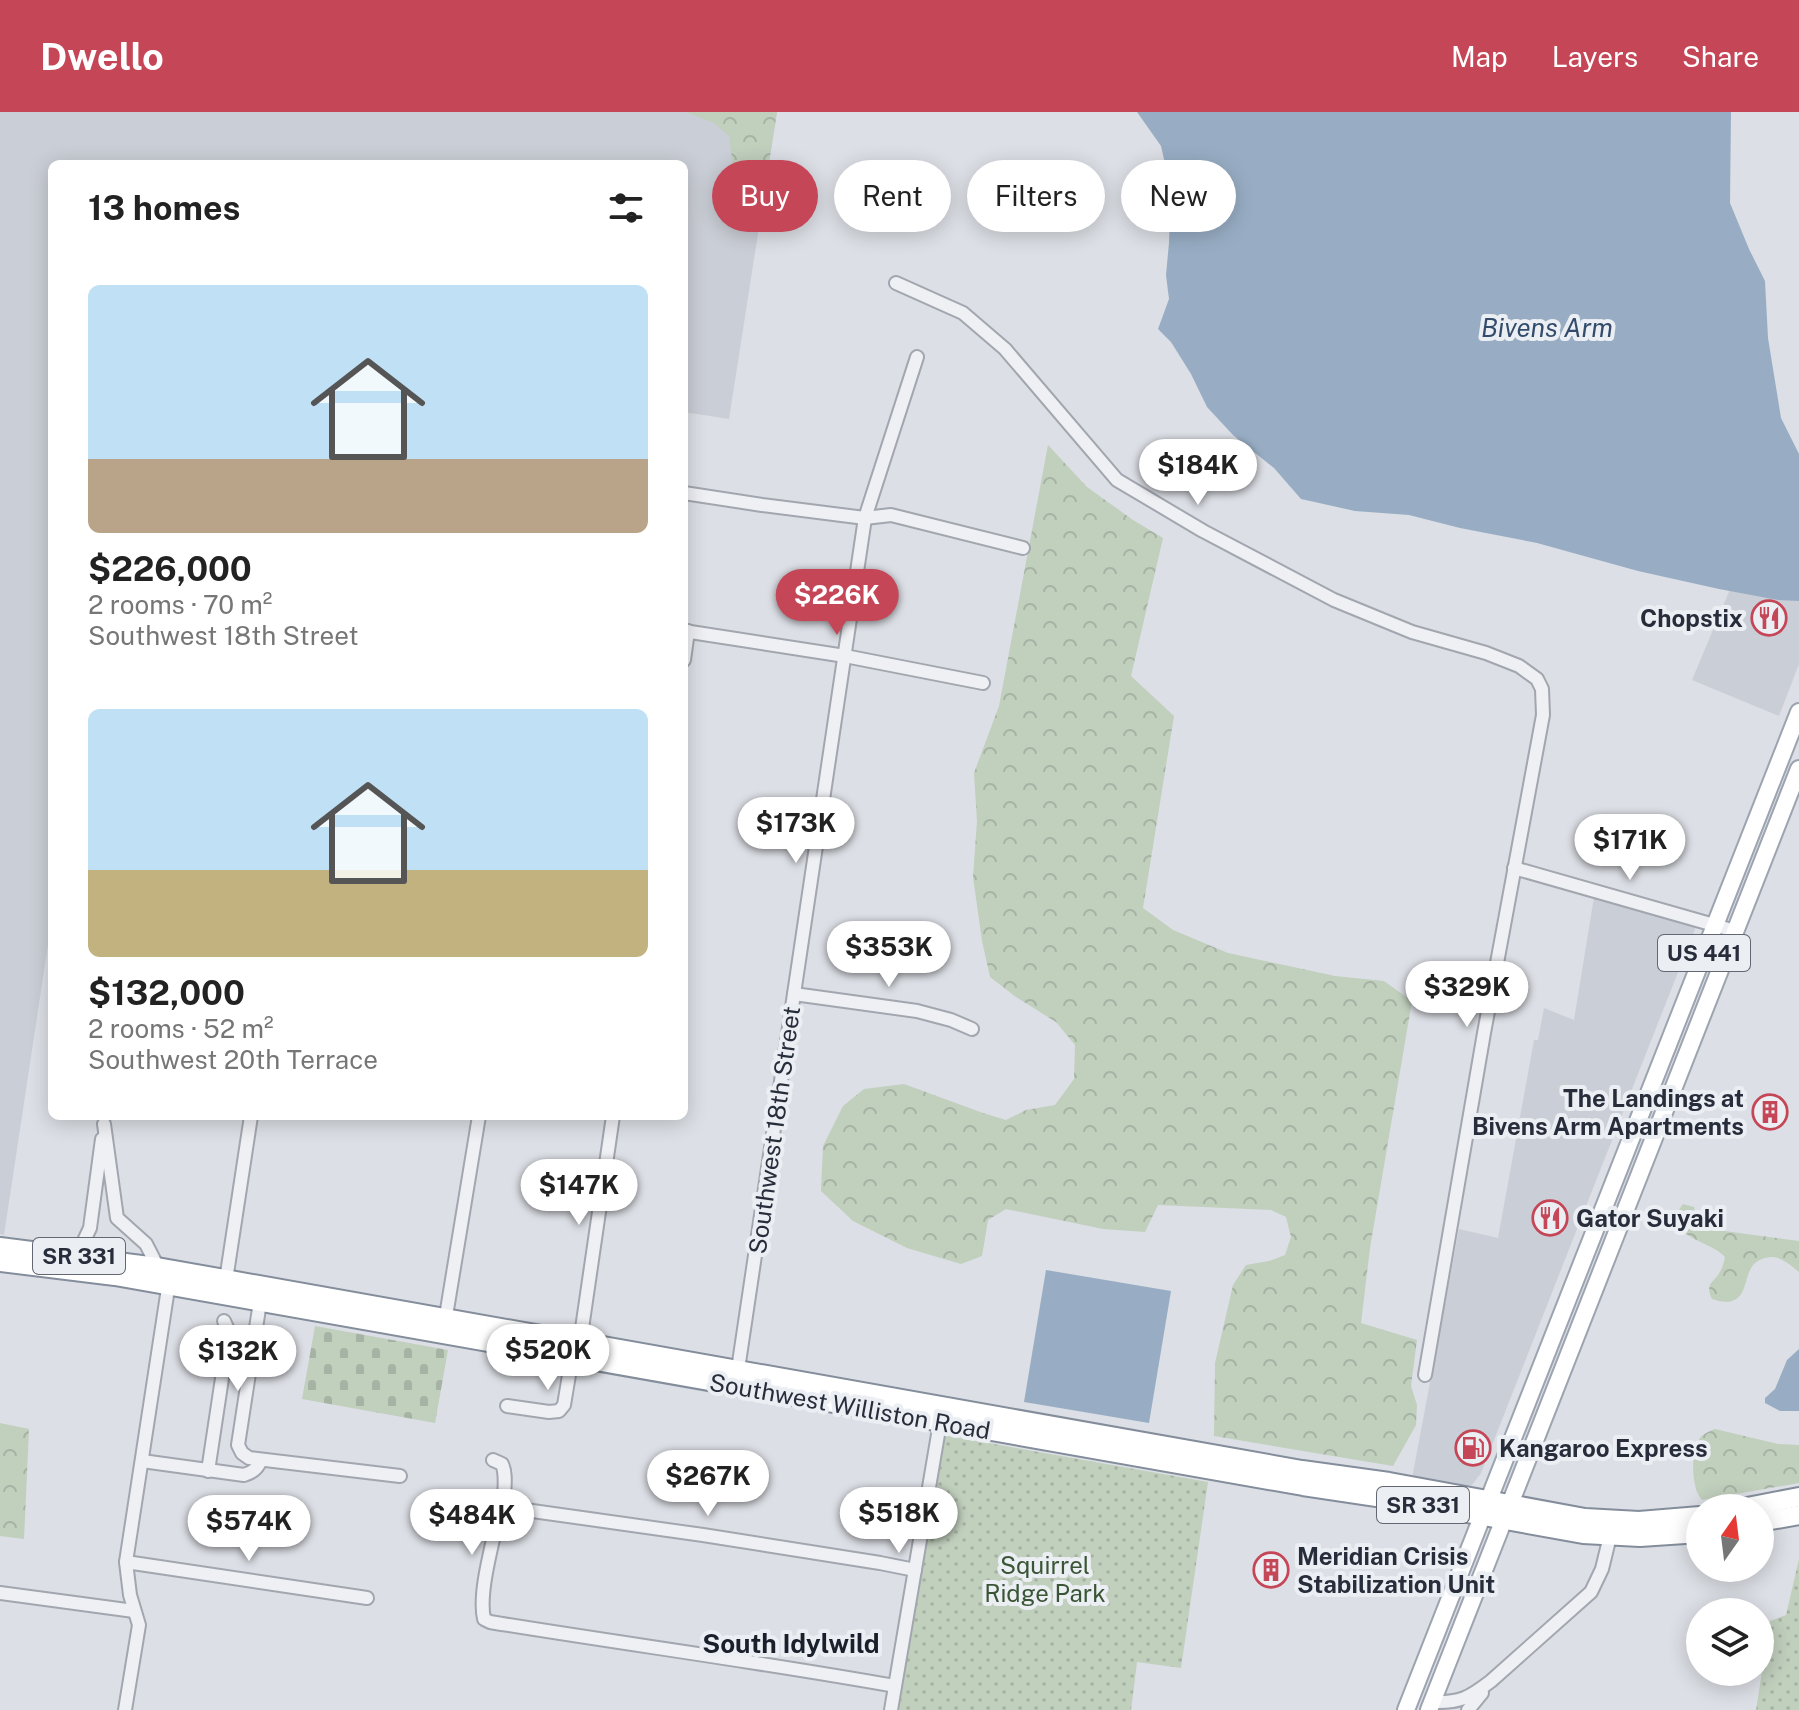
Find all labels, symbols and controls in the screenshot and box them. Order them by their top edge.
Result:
text: Dwello [40,34,164,79]
text: Map [1451,40,1508,73]
text: Layers [1552,40,1638,73]
text: Share [1682,40,1759,73]
chip: Buy [712,160,818,232]
chip: Rent [834,160,951,232]
chip: Filters [967,160,1105,232]
chip: New [1121,160,1236,232]
icon: filters [604,186,648,230]
text: 13 homes [88,188,240,228]
water label: Bivens Arm [1481,312,1613,343]
icon: home [296,337,440,481]
pin: $184K [1142,439,1254,507]
text: $184K [1157,449,1239,480]
text: $226,000 [88,549,252,589]
pin: $226K [781,569,893,637]
text: $226K [794,579,880,610]
text: 2 rooms · 70 m² [88,589,272,620]
restaurant icon: Chopstix [1750,599,1788,637]
place label: Chopstix [1640,604,1743,632]
text: Southwest 18th Street [88,620,359,651]
icon: home [296,761,440,905]
pin: $173K [740,797,852,865]
text: $173K [756,807,836,838]
pin: $171K [1574,814,1686,882]
text: $171K [1592,824,1668,855]
pin: $353K [833,921,945,989]
text: $353K [845,931,933,962]
road number: US 441 [1658,935,1750,971]
pin: $329K [1411,961,1523,1029]
text: $329K [1423,971,1511,1002]
text: $132,000 [88,973,245,1013]
street label: Southwest 18th Street [743,1004,805,1256]
text: 2 rooms · 52 m² [88,1013,274,1044]
text: Southwest 20th Terrace [88,1044,378,1075]
place label: The Landings at Bivens Arm Apartments [1472,1084,1744,1140]
building icon: The Landings at Bivens Arm Apartments [1751,1093,1789,1131]
pin: $147K [523,1159,635,1227]
text: $147K [539,1169,619,1200]
restaurant icon: Gator Suyaki [1531,1199,1569,1237]
place label: Gator Suyaki [1576,1204,1724,1232]
road number: SR 331 [33,1238,125,1274]
pin: $520K [492,1324,604,1392]
pin: $132K [182,1325,294,1393]
text: $520K [504,1334,592,1365]
text: $132K [197,1335,279,1366]
street label: Southwest Williston Road [707,1367,993,1445]
fuel station icon: Kangaroo Express [1454,1429,1492,1467]
place label: Kangaroo Express [1499,1434,1708,1462]
pin: $267K [652,1450,764,1518]
text: $267K [665,1460,751,1491]
pin: $518K [843,1487,955,1555]
road number: SR 331 [1377,1487,1469,1523]
pin: $484K [416,1489,528,1557]
north arrow [1686,1494,1774,1582]
map controls [1686,1494,1774,1686]
pin: $574K [193,1495,305,1563]
text: $518K [858,1497,940,1528]
text: $484K [428,1499,516,1530]
text: $574K [206,1505,292,1536]
place label: Meridian Crisis Stabilization Unit [1297,1542,1495,1598]
park label: Squirrel Ridge Park [984,1551,1106,1607]
building icon: Meridian Crisis Stabilization Unit [1252,1551,1290,1589]
button: layers [1686,1598,1774,1686]
district label: South Idylwild [702,1628,880,1659]

